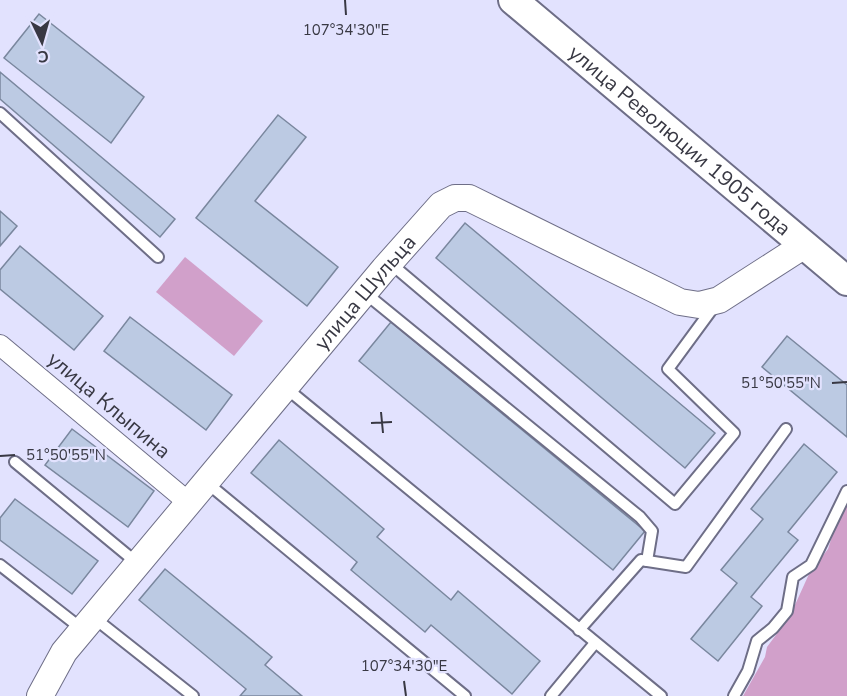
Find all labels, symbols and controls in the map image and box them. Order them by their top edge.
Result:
north arrow [12,12,72,72]
text: 107°34'30"E [303,20,389,40]
street label: улица Революции 1905 года [563,39,797,242]
text: С [37,45,50,67]
street label: улица Шульца [308,229,422,356]
street label: улица Клыпина [41,345,177,465]
text: 51°50'55"N [741,373,821,393]
text: 51°50'55"N [26,445,106,465]
text: 107°34'30"E [361,656,447,676]

